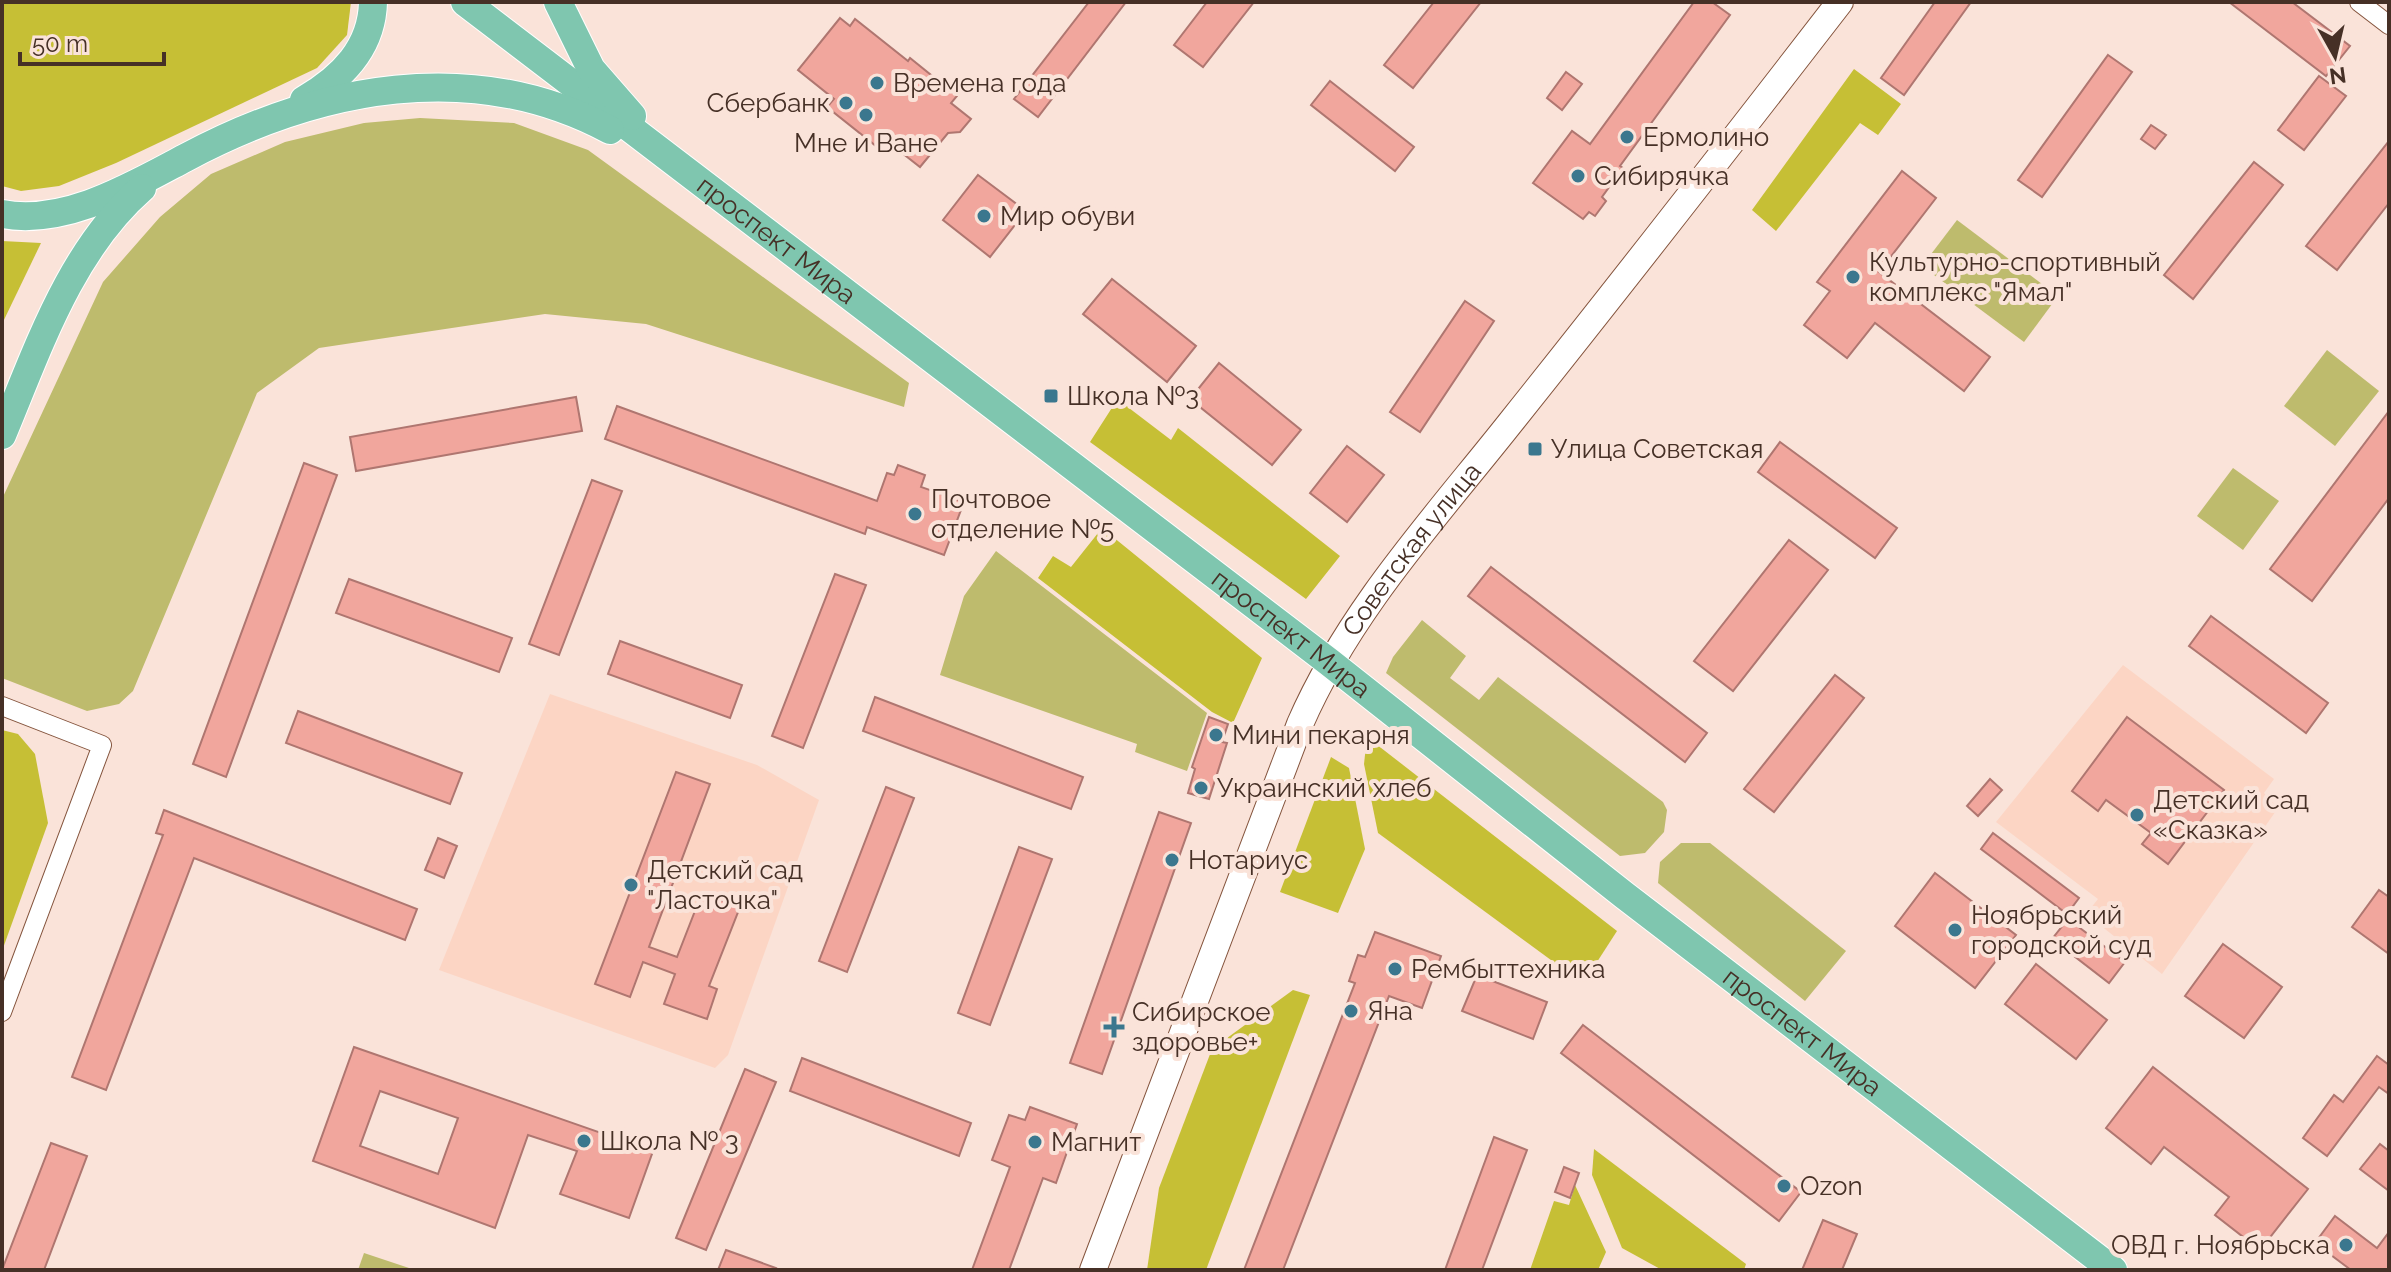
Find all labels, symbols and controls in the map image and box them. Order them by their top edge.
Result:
scale bar [20,16,164,66]
north arrow [2295,16,2375,96]
text: 50 m [32,29,88,58]
text: N [2328,62,2348,90]
place label: Времена года [893,68,1066,98]
marker: Времена года [868,74,886,92]
place label: Сбербанк [706,88,830,118]
marker: Сбербанк [837,94,855,112]
marker: Мне и Ване [857,106,875,124]
place label: Ермолино [1643,122,1769,152]
place label: Мне и Ване [794,128,938,158]
marker: Ермолино [1618,128,1636,146]
place label: Сибирячка [1594,161,1729,191]
marker: Сибирячка [1569,167,1587,185]
street label: проспект Мира [691,170,862,310]
place label: Мир обуви [1000,201,1135,231]
marker: Мир обуви [975,207,993,225]
place label: Культурно-спортивный комплекс "Ямал" [1869,247,2161,307]
marker: Культурно-спортивный комплекс "Ямал" [1844,268,1862,286]
place label: Школа №3 [1067,381,1199,411]
marker: Школа №3 [1042,387,1060,405]
place label: Улица Советская [1551,434,1763,464]
marker: Улица Советская [1526,440,1544,458]
street label: Советская улица [1336,457,1487,641]
place label: Почтовое отделение №5 [931,484,1114,544]
marker: Почтовое отделение №5 [906,505,924,523]
street label: проспект Мира [1206,563,1376,704]
place label: Мини пекарня [1232,720,1410,750]
marker: Мини пекарня [1207,726,1225,744]
place label: Украинский хлеб [1217,773,1432,803]
marker: Украинский хлеб [1192,779,1210,797]
place label: Детский сад «Сказка» [2153,785,2309,845]
marker: Детский сад «Сказка» [2128,806,2146,824]
place label: Нотариус [1188,845,1308,875]
marker: Нотариус [1163,851,1181,869]
place label: Детский сад "Ласточка" [647,855,803,915]
marker: Детский сад "Ласточка" [622,876,640,894]
place label: Ноябрьский городской суд [1971,900,2151,960]
marker: Ноябрьский городской суд [1946,921,1964,939]
place label: Рембыттехника [1411,954,1606,984]
marker: Рембыттехника [1386,960,1404,978]
street label: проспект Мира [1717,962,1888,1102]
place label: Яна [1367,996,1413,1026]
place label: Сибирское здоровье+ [1132,997,1270,1057]
marker: Яна [1342,1002,1360,1020]
marker: Сибирское здоровье+ [1103,1016,1125,1038]
place label: Школа № 3 [600,1126,739,1156]
place label: Магнит [1051,1127,1141,1157]
marker: Школа № 3 [575,1132,593,1150]
marker: Магнит [1026,1133,1044,1151]
place label: Ozon [1800,1171,1863,1201]
marker: Ozon [1775,1177,1793,1195]
place label: ОВД г. Ноябрьска [2111,1230,2330,1260]
marker: ОВД г. Ноябрьска [2337,1236,2355,1254]

